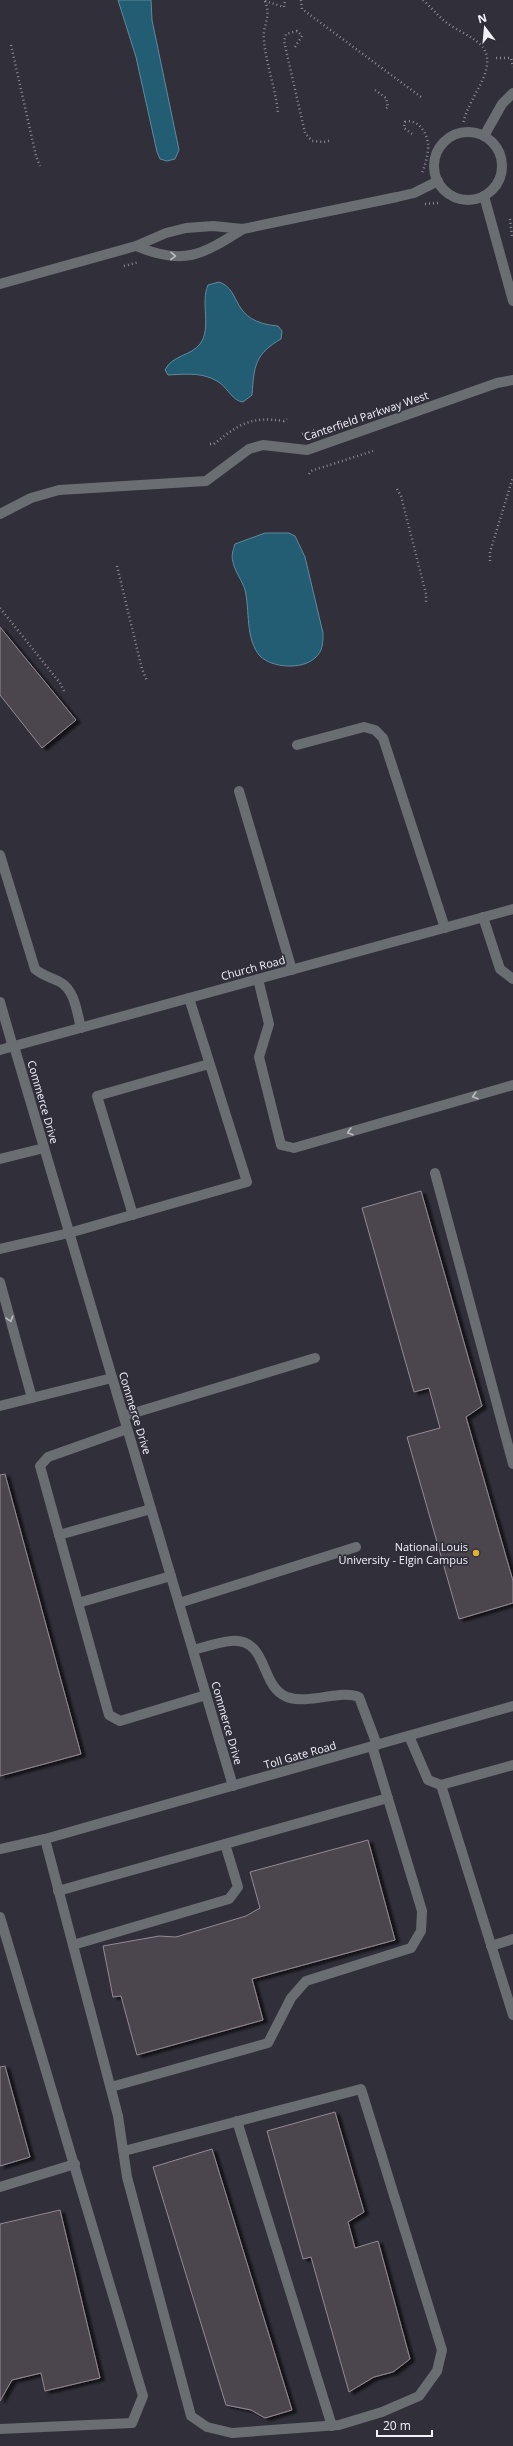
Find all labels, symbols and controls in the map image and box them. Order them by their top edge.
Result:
north arrow [465,8,505,48]
text: N [476,9,488,26]
one-way arrow [170,252,176,260]
street label: Canterfield Parkway West [302,387,430,444]
street label: Church Road [219,952,287,983]
street label: Commerce Drive [24,1059,63,1145]
one-way arrow [472,1091,479,1100]
one-way arrow [347,1127,354,1136]
one-way arrow [6,1316,14,1323]
street label: Commerce Drive [116,1370,155,1456]
place label: National Louis University - Elgin Campus [338,1539,468,1567]
marker: National Louis University - Elgin Campus [471,1548,481,1558]
street label: Commerce Drive [208,1680,247,1766]
street label: Toll Gate Road [262,1737,338,1772]
scale bar [377,2412,432,2438]
text: 20 m [383,2417,411,2434]

